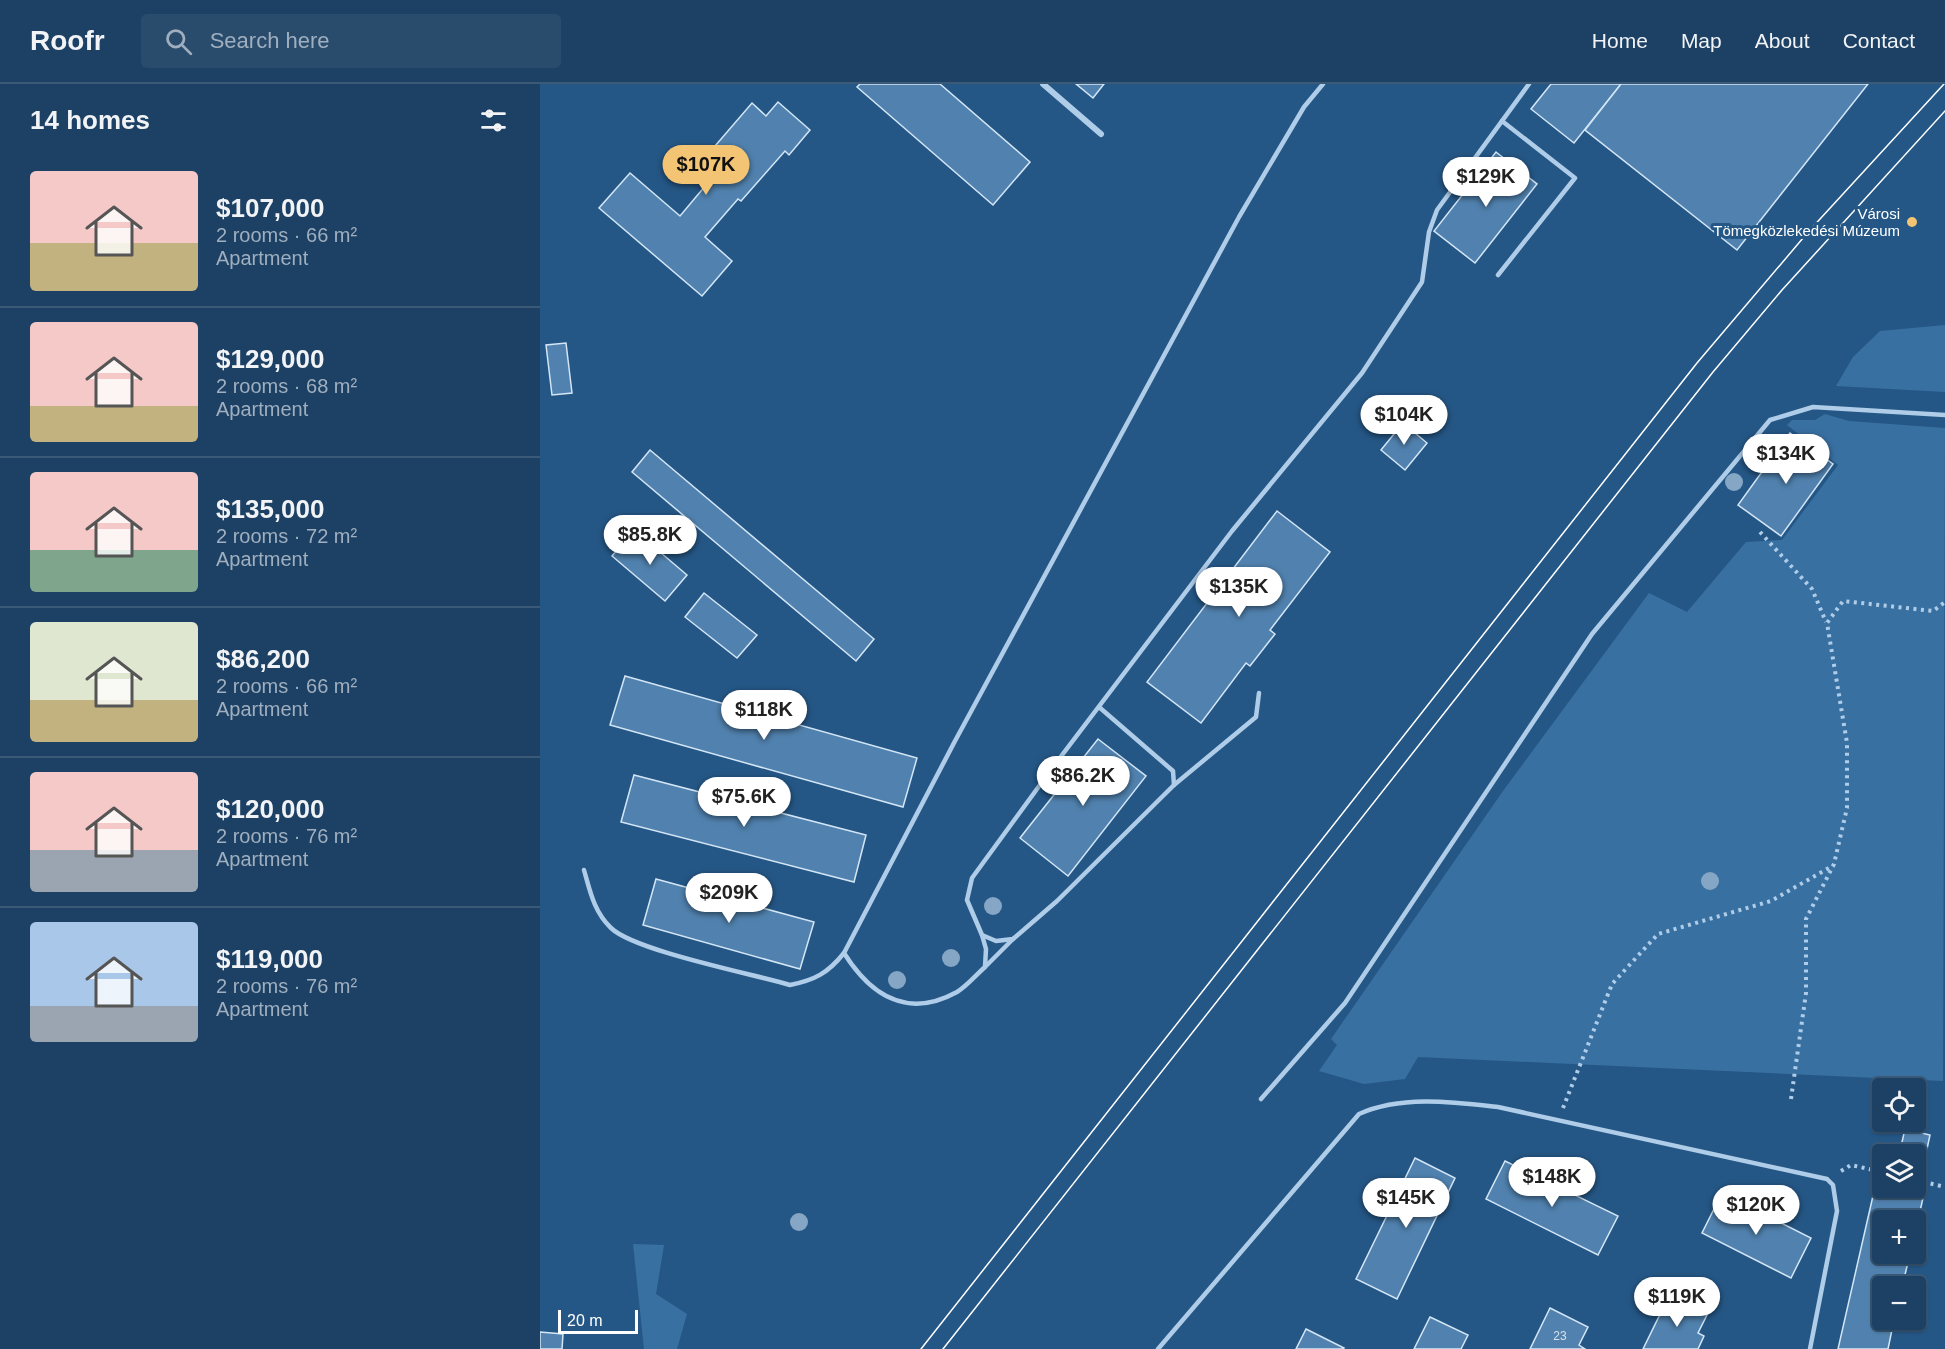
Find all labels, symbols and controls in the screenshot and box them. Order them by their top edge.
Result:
search box [141,14,561,68]
text: Roofr [30,25,105,56]
icon: search [162,25,195,58]
text: Search here [210,28,330,53]
text: Home [1592,29,1648,52]
text: Map [1681,29,1722,52]
text: About [1755,29,1810,52]
text: Contact [1843,29,1915,52]
icon: filters [477,104,510,137]
text: 14 homes [30,105,150,135]
pin: $107K [664,145,748,196]
text: $107K [677,153,735,175]
pin: $129K [1444,157,1528,208]
text: $129K [1457,165,1515,187]
text: $107,000 [216,193,324,223]
icon: home [78,195,150,267]
place label: Városi Tömegközlekedési Múzeum [1713,205,1900,239]
marker: Városi Tömegközlekedési Múzeum [1905,215,1919,229]
text: 2 rooms · 66 m² [216,224,357,246]
text: Apartment [216,247,308,269]
text: $129,000 [216,344,324,374]
icon: home [78,346,150,418]
text: 2 rooms · 68 m² [216,375,357,397]
pin: $104K [1362,395,1446,446]
text: Apartment [216,398,308,420]
text: $104K [1375,403,1433,425]
pin: $134K [1744,434,1828,485]
text: $134K [1757,442,1815,464]
text: $135,000 [216,494,324,524]
icon: home [78,496,150,568]
pin: $85.8K [601,515,699,566]
text: $85.8K [618,523,682,545]
text: 2 rooms · 72 m² [216,525,357,547]
text: Apartment [216,548,308,570]
pin: $135K [1197,567,1281,618]
text: $135K [1210,575,1268,597]
text: $86,200 [216,644,310,674]
icon: home [78,646,150,718]
text: 2 rooms · 66 m² [216,675,357,697]
pin: $118K [722,690,806,741]
text: Apartment [216,698,308,720]
text: $118K [735,698,793,720]
pin: $86.2K [1034,756,1132,807]
text: $86.2K [1051,764,1115,786]
pin: $75.6K [695,777,793,828]
text: $75.6K [712,785,776,807]
text: $120,000 [216,794,324,824]
icon: home [78,796,150,868]
text: 2 rooms · 76 m² [216,825,357,847]
text: Apartment [216,848,308,870]
pin: $209K [687,873,771,924]
text: $209K [700,881,758,903]
text: $119,000 [216,944,323,974]
icon: home [78,946,150,1018]
text: 2 rooms · 76 m² [216,975,357,997]
text: Apartment [216,998,308,1020]
map controls [1872,1078,1926,1330]
button: locate [1872,1078,1926,1132]
button: layers [1872,1144,1926,1198]
pin: $148K [1510,1157,1594,1208]
text: $148K [1523,1165,1581,1187]
pin: $145K [1364,1178,1448,1229]
pin: $120K [1714,1185,1798,1236]
text: $145K [1377,1186,1435,1208]
text: $120K [1727,1193,1785,1215]
button: + [1872,1210,1926,1264]
button: − [1872,1276,1926,1330]
pin: $119K [1635,1277,1719,1328]
text: $119K [1648,1285,1706,1307]
scale bar [558,1307,638,1334]
text: 20 m [567,1312,603,1329]
house number: 23 [1553,1329,1567,1343]

